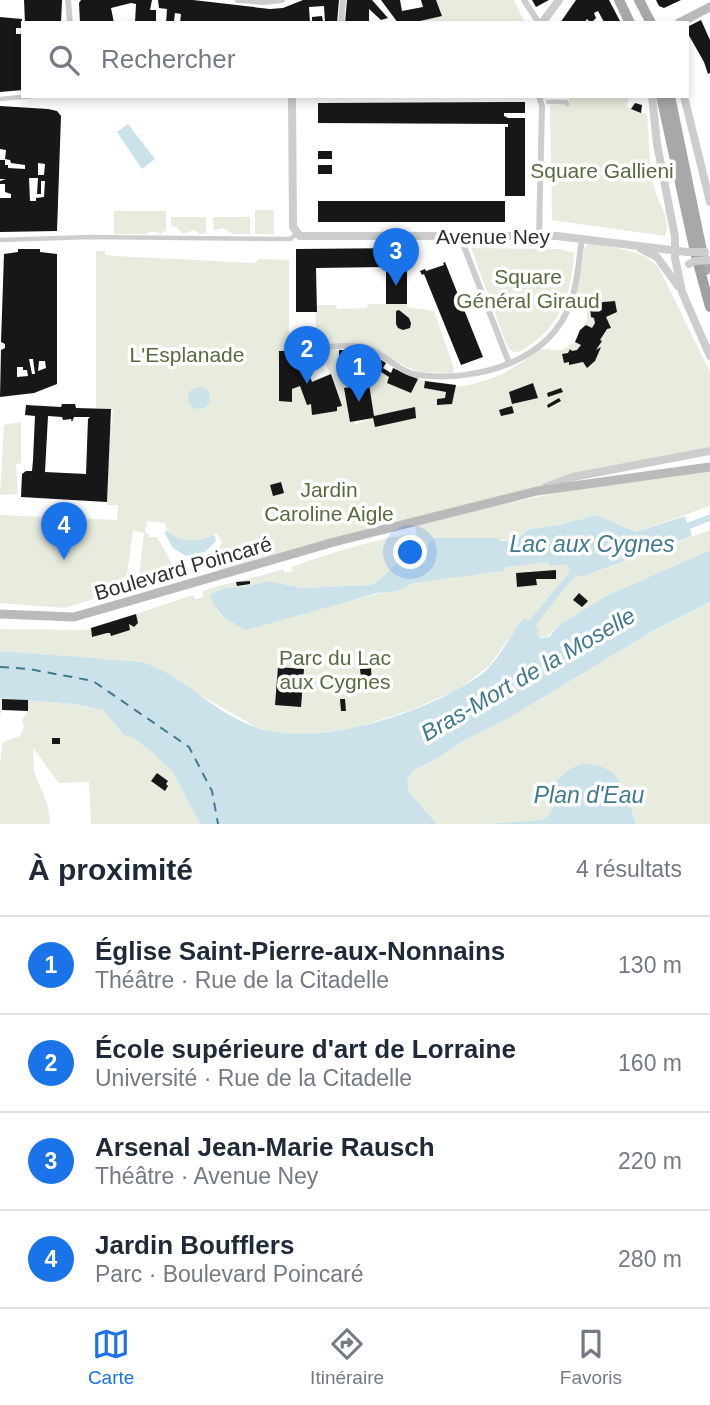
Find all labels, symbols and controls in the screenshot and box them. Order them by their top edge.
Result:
search box [21,21,689,98]
icon: search [45,41,83,79]
text: Rechercher [101,44,235,74]
park label: Square Gallieni [530,159,674,182]
street label: Avenue Ney [436,225,551,248]
pin: 3 [373,228,419,286]
park label: Square Général Giraud [456,265,600,312]
pin: 2 [284,326,330,384]
park label: L'Esplanade [130,343,244,366]
pin: 1 [336,344,382,402]
park label: Jardin Caroline Aigle [264,478,394,525]
pin: 4 [41,502,87,560]
water label: Lac aux Cygnes [510,531,675,557]
street label: Boulevard Poincaré [92,532,274,604]
your location [393,535,427,569]
water label: Bras-Mort de la Moselle [416,602,640,746]
park label: Parc du Lac aux Cygnes [279,646,391,693]
water label: Plan d'Eau [534,782,644,808]
text: À proximité [28,853,193,886]
text: 4 résultats [576,856,682,882]
text: Église Saint-Pierre-aux-Nonnains [95,936,505,966]
text: 1 [45,952,57,978]
text: 130 m [618,952,682,978]
text: Théâtre · Rue de la Citadelle [95,967,389,993]
text: École supérieure d'art de Lorraine [95,1034,516,1064]
text: 2 [45,1050,57,1076]
text: 160 m [618,1050,682,1076]
text: Université · Rue de la Citadelle [95,1065,412,1091]
text: Arsenal Jean-Marie Rausch [95,1132,435,1162]
text: 3 [45,1148,57,1174]
text: 220 m [618,1148,682,1174]
text: Théâtre · Avenue Ney [95,1163,318,1189]
text: Jardin Boufflers [95,1230,294,1260]
text: 4 [45,1246,57,1272]
text: 280 m [618,1246,682,1272]
text: Parc · Boulevard Poincaré [95,1261,363,1287]
tab: Carte [88,1325,134,1389]
tab: Itinéraire [310,1325,384,1389]
tab: Favoris [560,1325,622,1389]

